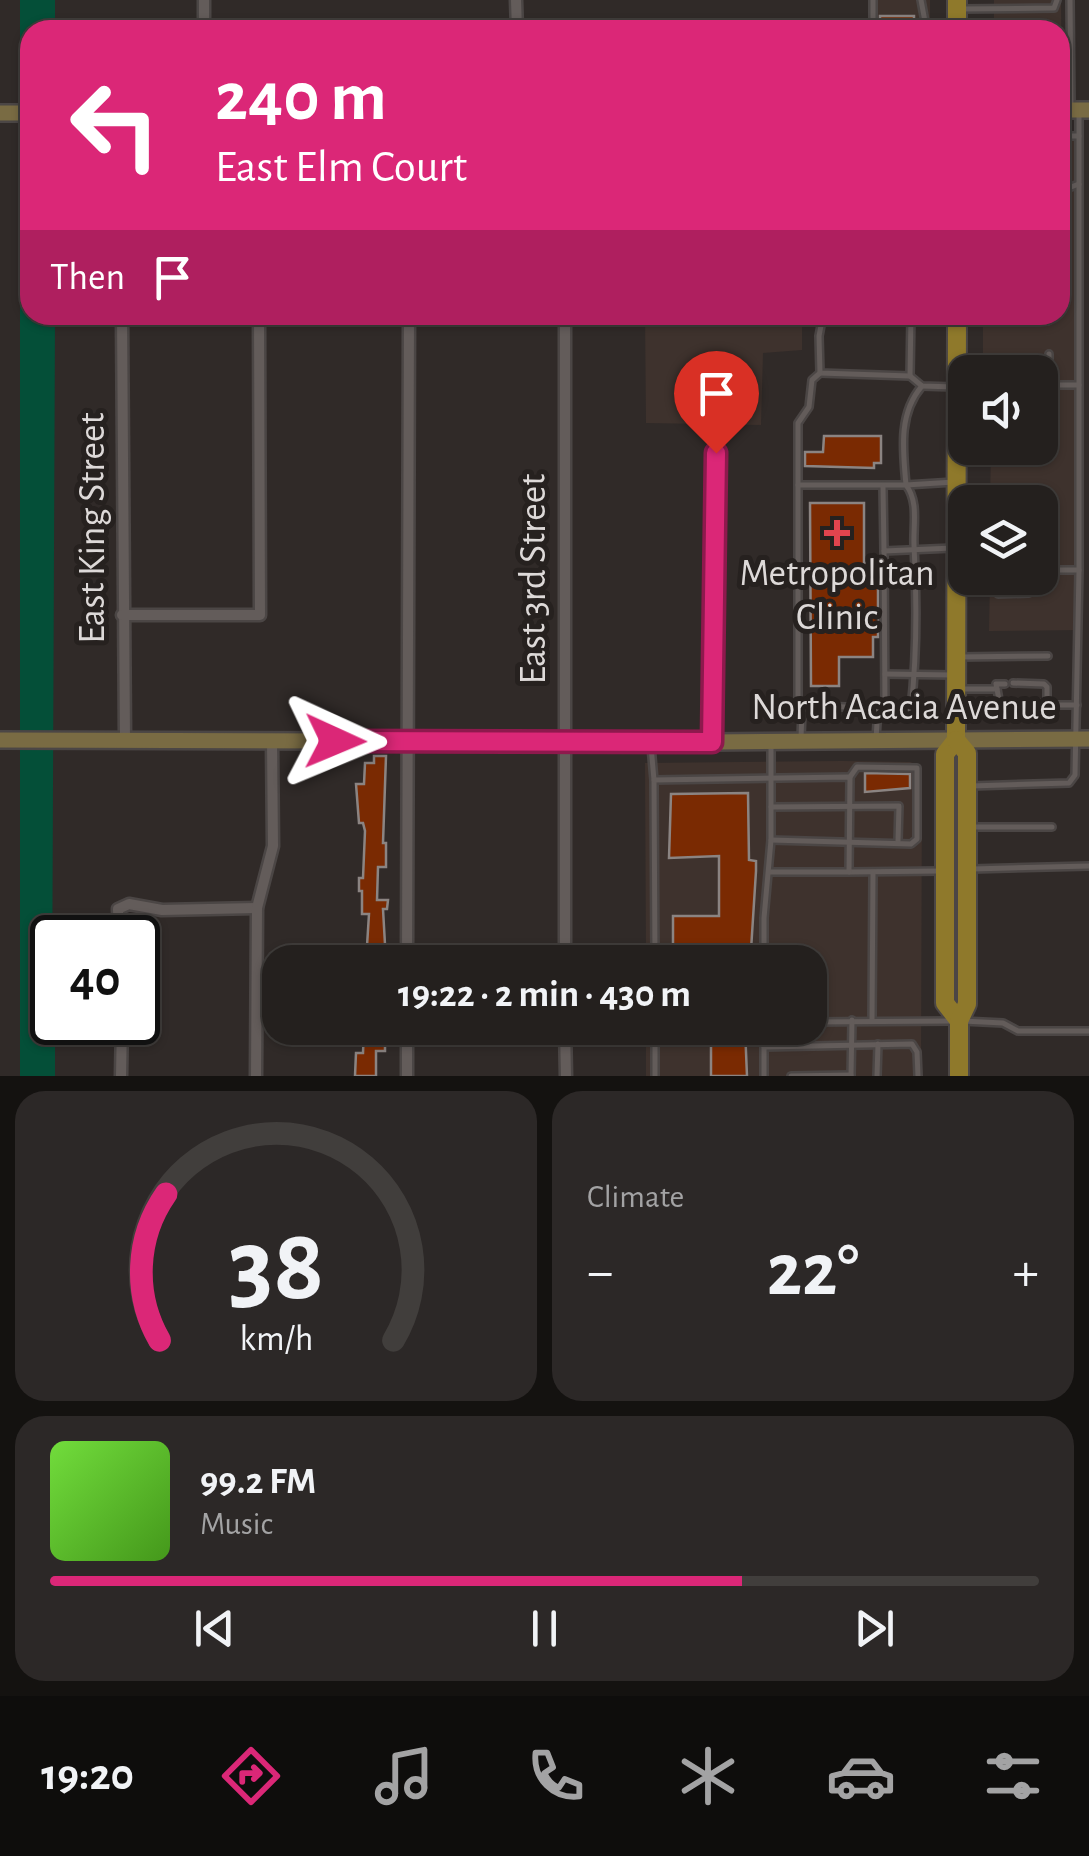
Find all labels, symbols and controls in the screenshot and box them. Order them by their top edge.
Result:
icon: left [50,60,180,190]
text: 240 m [215,63,387,133]
text: East Elm Court [215,145,467,190]
icon: arrive [145,250,200,305]
text: Then [50,259,125,297]
pin [674,351,759,454]
map controls [948,355,1058,595]
button: sound [948,355,1058,465]
icon: arrive [689,366,744,421]
street label: East King Street [74,412,112,644]
street label: East 3rd Street [515,474,553,684]
button: layers [948,485,1058,595]
marker: Metropolitan Clinic [824,520,850,546]
place label: Metropolitan Clinic [739,555,935,637]
position arrow [283,689,387,793]
street label: North Acacia Avenue [751,689,1057,727]
speed limit sign: 40 [30,915,160,1045]
text: 19:22 · 2 min · 430 m [398,976,691,1014]
text: Climate [587,1181,684,1213]
text: 38 [228,1215,324,1319]
text: 22° [767,1234,859,1309]
text: − [587,1245,613,1300]
text: + [1013,1245,1039,1300]
text: km/h [239,1321,313,1357]
text: 99.2 FM [200,1463,316,1501]
text: Music [200,1508,273,1540]
icon: previous [187,1601,242,1656]
icon: pause [517,1601,572,1656]
icon: next [847,1601,902,1656]
icon: directions [216,1741,286,1811]
icon: music [369,1741,439,1811]
icon: phone [521,1741,591,1811]
icon: climate [673,1741,743,1811]
icon: car [826,1741,896,1811]
icon: filters [978,1741,1048,1811]
text: 19:20 [41,1753,134,1798]

